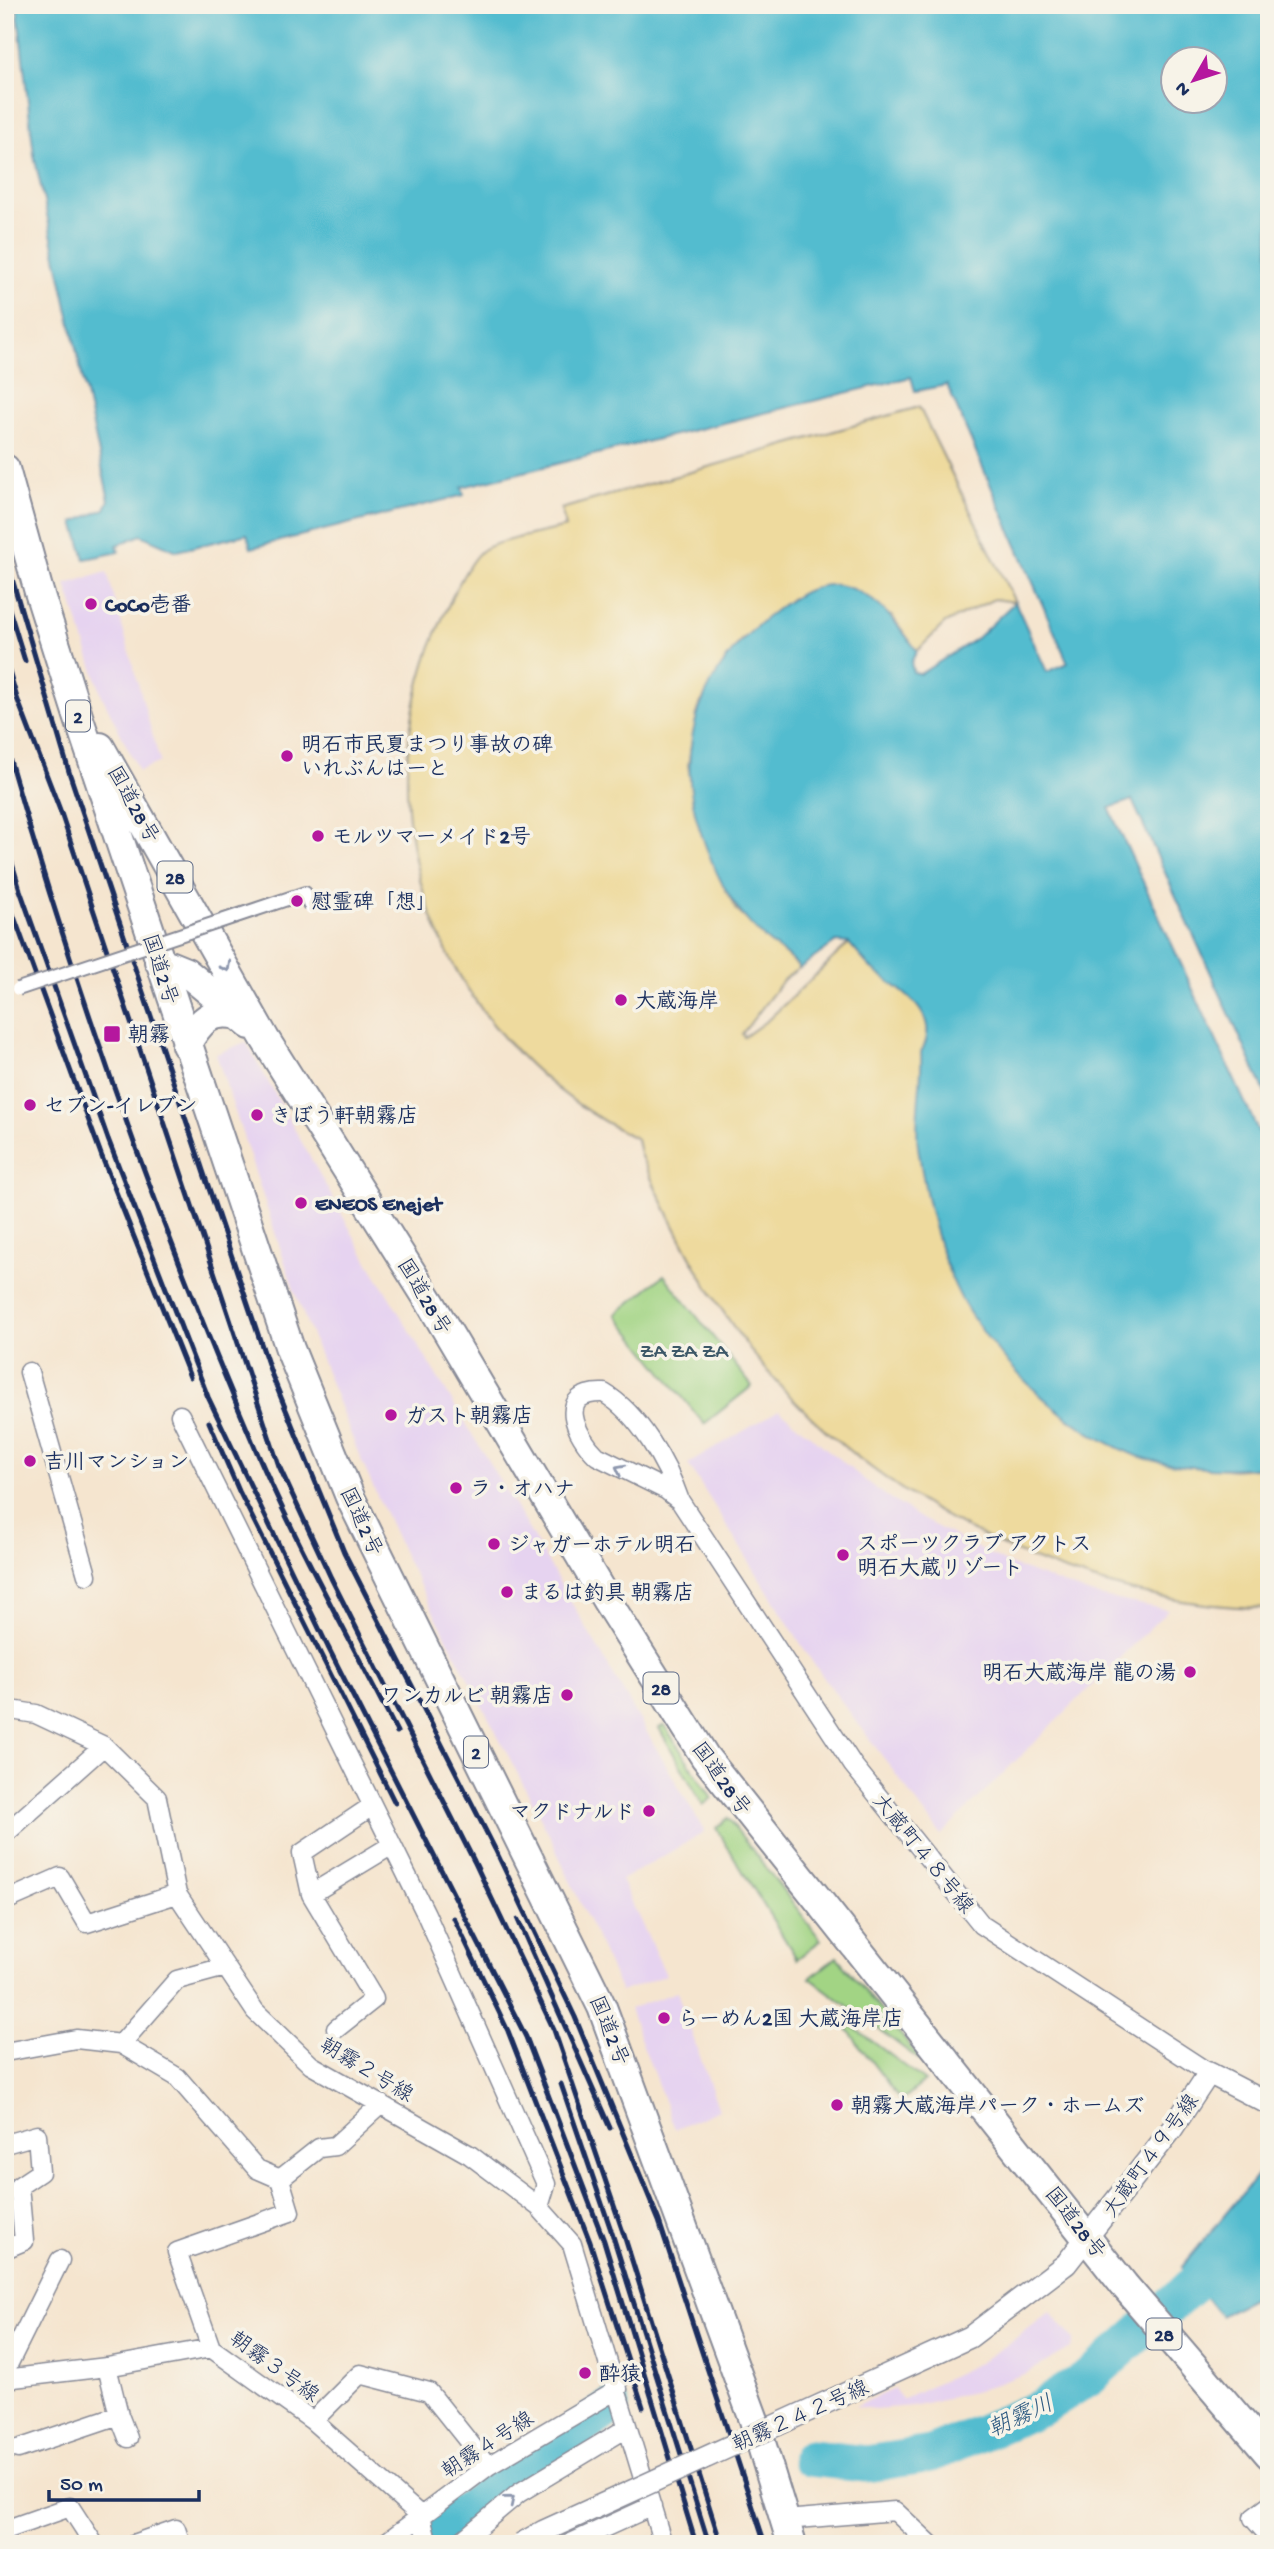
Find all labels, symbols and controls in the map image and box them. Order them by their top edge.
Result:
north arrow [1158,46,1228,116]
text: N [1171,76,1196,101]
place label: CoCo壱番 [104,593,192,620]
marker: CoCo壱番 [83,596,99,612]
road number: 2 [66,701,90,732]
place label: 明石市民夏まつり事故の碑 いれぶんはーと [301,733,553,784]
marker: 明石市民夏まつり事故の碑 いれぶんはーと [279,748,295,764]
street label: 国道28号 [99,762,163,849]
place label: モルツマーメイド2号 [332,826,531,852]
marker: モルツマーメイド2号 [310,828,326,844]
road number: 28 [158,862,192,892]
place label: 慰霊碑「想」 [311,890,437,917]
marker: 慰霊碑「想」 [289,893,305,909]
street label: 国道2号 [134,931,182,1009]
one-way arrow [218,960,231,973]
place label: 大蔵海岸 [635,989,719,1016]
marker: 大蔵海岸 [613,992,629,1008]
place label: 朝霧 [128,1023,170,1050]
marker: 朝霧 [102,1024,122,1044]
place label: セブン-イレブン [44,1095,198,1121]
marker: セブン-イレブン [22,1097,38,1113]
place label: きぼう軒朝霧店 [271,1104,418,1131]
marker: きぼう軒朝霧店 [249,1107,265,1123]
place label: ENEOS Enejet [315,1194,444,1219]
marker: ENEOS Enejet [293,1195,309,1211]
street label: 国道28号 [389,1255,455,1341]
park label: ZA ZA ZA [640,1341,730,1366]
place label: ガスト朝霧店 [405,1404,533,1431]
marker: ガスト朝霧店 [383,1407,399,1423]
place label: 吉川マンション [44,1450,189,1477]
marker: 吉川マンション [22,1453,38,1469]
one-way arrow [615,1463,627,1477]
place label: ラ・オハナ [470,1479,575,1504]
marker: ラ・オハナ [448,1480,464,1496]
street label: 国道2号 [332,1484,387,1561]
place label: スポーツクラブ アクトス 明石大蔵リゾート [857,1533,1091,1583]
place label: ジャガーホテル明石 [508,1534,696,1560]
marker: ジャガーホテル明石 [486,1536,502,1552]
marker: スポーツクラブ アクトス 明石大蔵リゾート [835,1547,851,1563]
place label: まるは釣具 朝霧店 [521,1581,694,1608]
marker: まるは釣具 朝霧店 [499,1584,515,1600]
place label: 明石大蔵海岸 龍の湯 [982,1661,1176,1688]
marker: 明石大蔵海岸 龍の湯 [1182,1664,1198,1680]
road number: 28 [644,1672,678,1704]
place label: ワンカルビ 朝霧店 [380,1684,553,1711]
marker: ワンカルビ 朝霧店 [559,1687,575,1703]
road number: 2 [464,1736,488,1768]
street label: 国道28号 [684,1738,755,1822]
street label: 大蔵町４８号線 [865,1790,978,1920]
place label: マクドナルド [510,1802,635,1827]
marker: マクドナルド [641,1803,657,1819]
street label: 国道2号 [581,1992,633,2070]
place label: らーめん2国 大蔵海岸店 [678,2007,903,2034]
marker: らーめん2国 大蔵海岸店 [656,2010,672,2026]
street label: 朝霧２号線 [314,2033,417,2110]
street label: 大蔵町４９号線 [1099,2090,1206,2224]
place label: 朝霧大蔵海岸パーク・ホームズ [851,2094,1144,2121]
marker: 朝霧大蔵海岸パーク・ホームズ [829,2097,845,2113]
street label: 国道28号 [1037,2182,1110,2265]
road number: 28 [1146,2318,1182,2350]
street label: 朝霧３号線 [223,2327,323,2410]
place label: 酔猿 [599,2363,641,2389]
marker: 酔猿 [577,2365,593,2381]
street label: 朝霧２４２号線 [729,2376,874,2460]
water label: 朝霧川 [984,2390,1058,2445]
street label: 朝霧４号線 [438,2407,540,2486]
scale bar [49,2458,200,2502]
text: 50 m [60,2474,103,2499]
one-way arrow [502,2496,515,2508]

